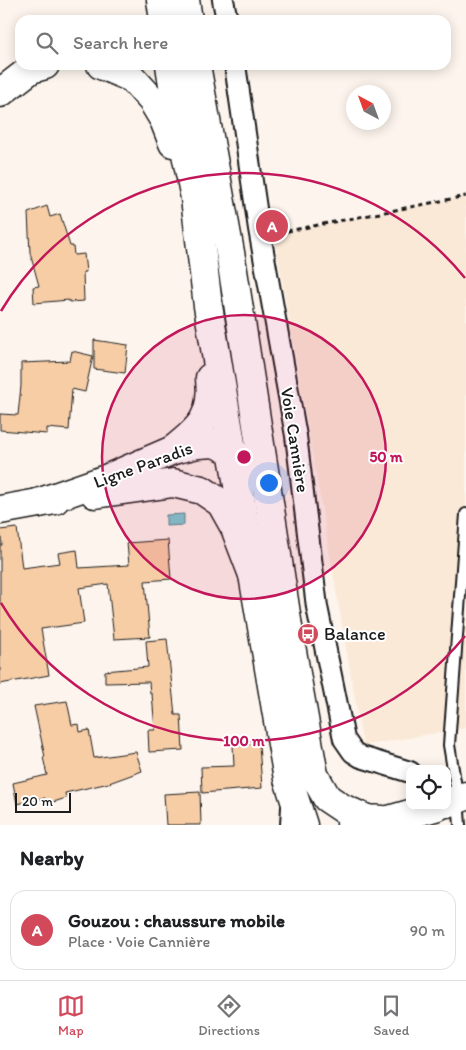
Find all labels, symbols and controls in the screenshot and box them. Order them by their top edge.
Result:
search box [15,15,451,70]
icon: search [33,29,61,57]
text: Search here [73,31,168,54]
north arrow [346,85,391,130]
pin: A [256,207,288,245]
street label: Voie Cannière [276,386,314,494]
street label: Ligne Paradis [90,437,196,493]
centre of rings [235,448,253,466]
text: 50 m [369,448,403,466]
your location [256,470,282,496]
bus stop icon: Balance [296,622,320,646]
place label: Balance [324,623,386,645]
text: 100 m [223,732,265,750]
map controls [406,765,451,810]
button: locate [406,765,451,810]
scale bar [15,790,71,813]
text: 20 m [22,793,53,810]
text: Nearby [20,845,84,870]
text: Gouzou : chaussure mobile [68,909,285,932]
text: A [32,921,42,940]
text: 90 m [410,921,445,940]
text: Place · Voie Cannière [68,932,210,951]
tab: Map [57,992,85,1039]
tab: Directions [198,992,260,1039]
tab: Saved [373,992,409,1039]

